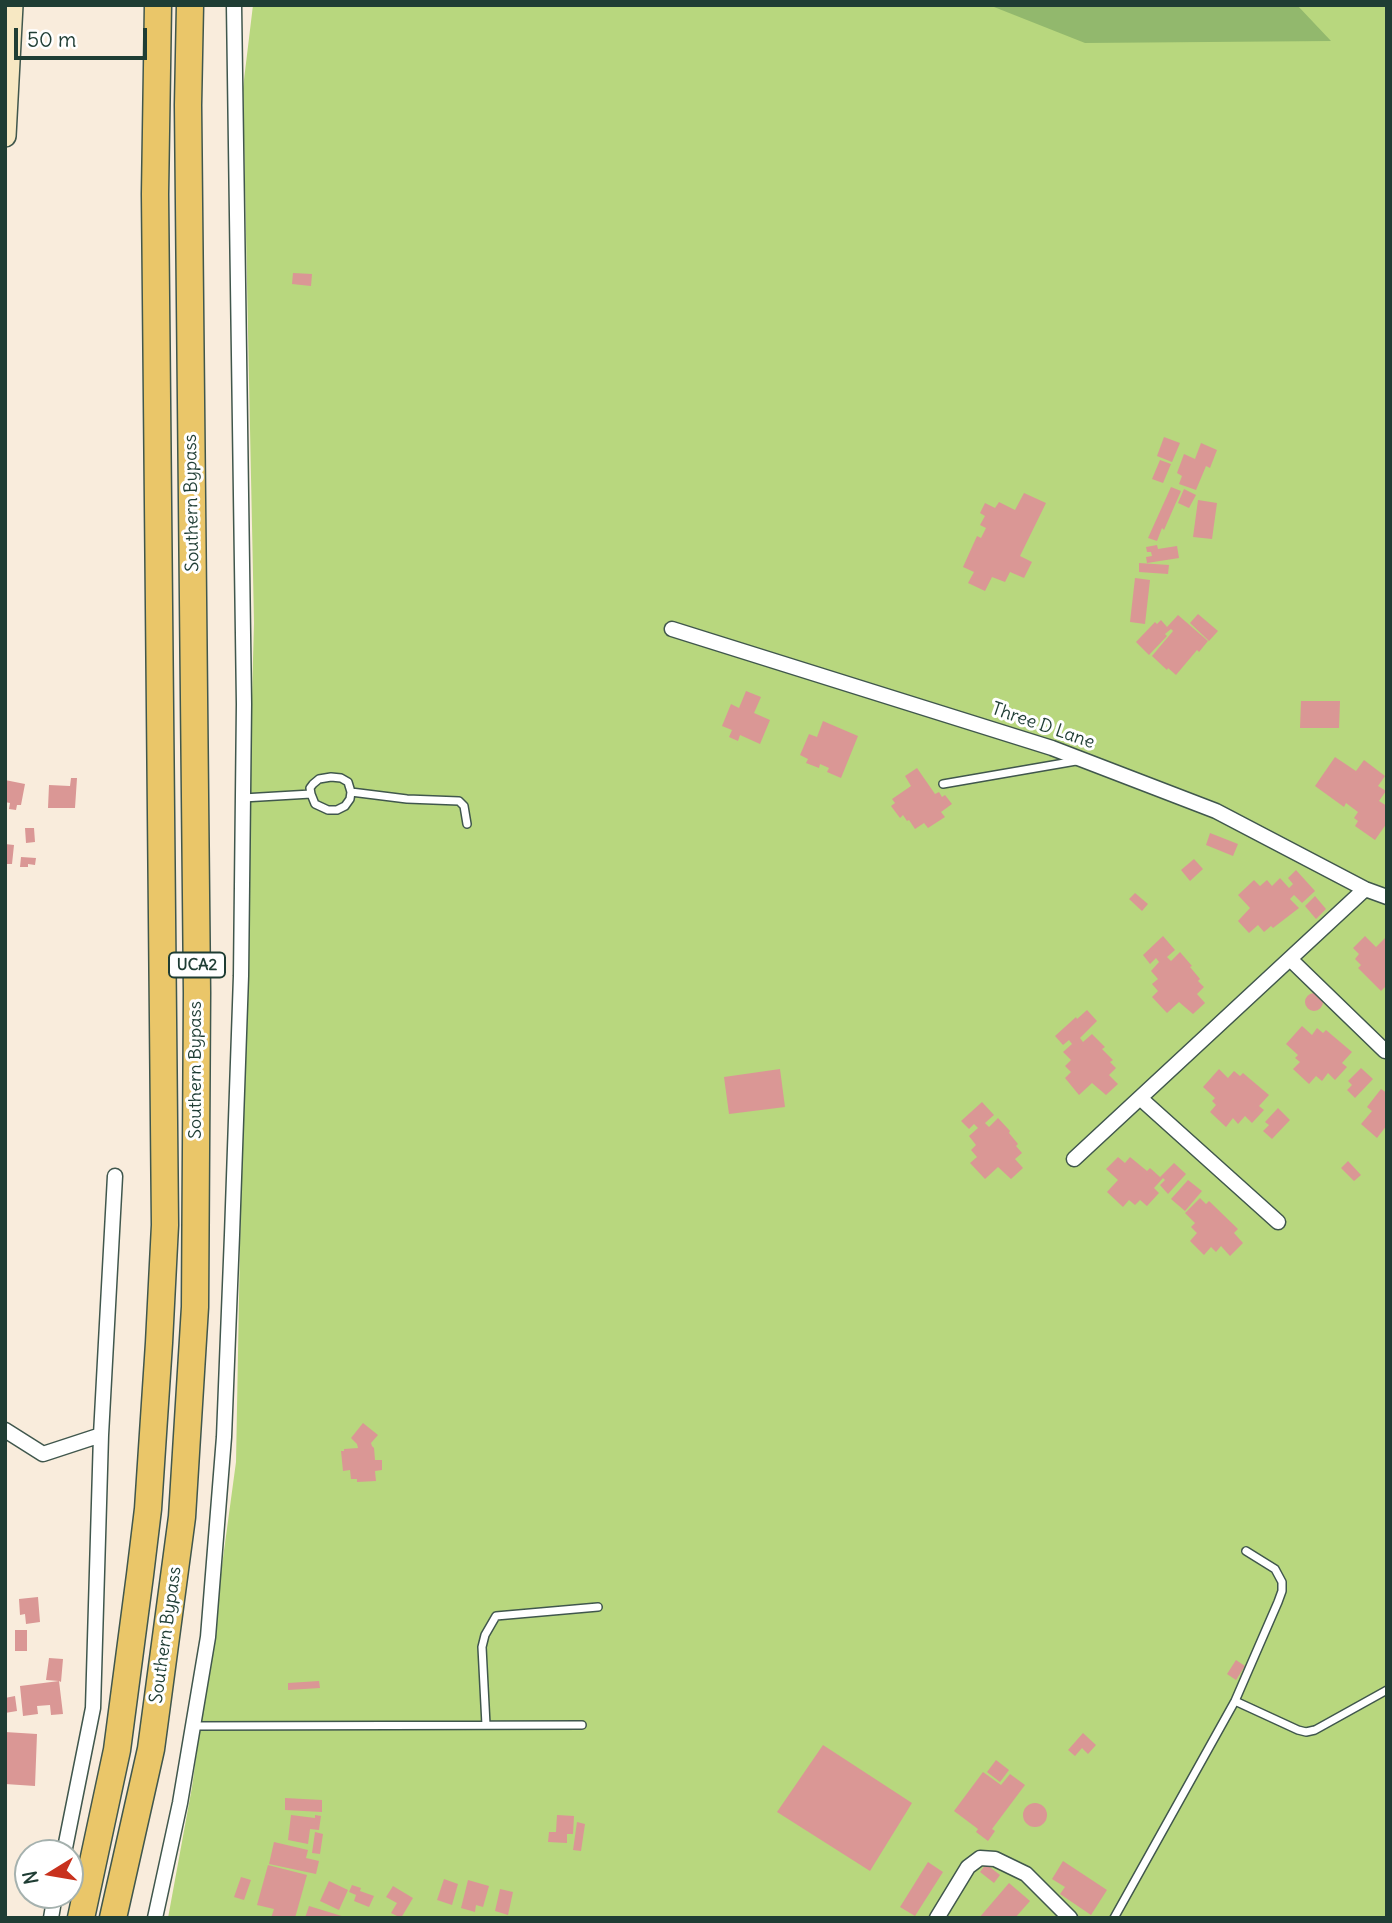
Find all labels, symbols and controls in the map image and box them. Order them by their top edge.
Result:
scale bar [18,14,150,58]
text: 50 m [27,26,76,53]
street label: Southern Bypass [180,434,204,572]
street label: Three D Lane [989,698,1097,754]
road number: UCA2 [169,953,225,978]
street label: Southern Bypass [185,1001,207,1139]
street label: Southern Bypass [146,1565,186,1705]
north arrow [14,1839,84,1909]
text: N [17,1869,43,1886]

